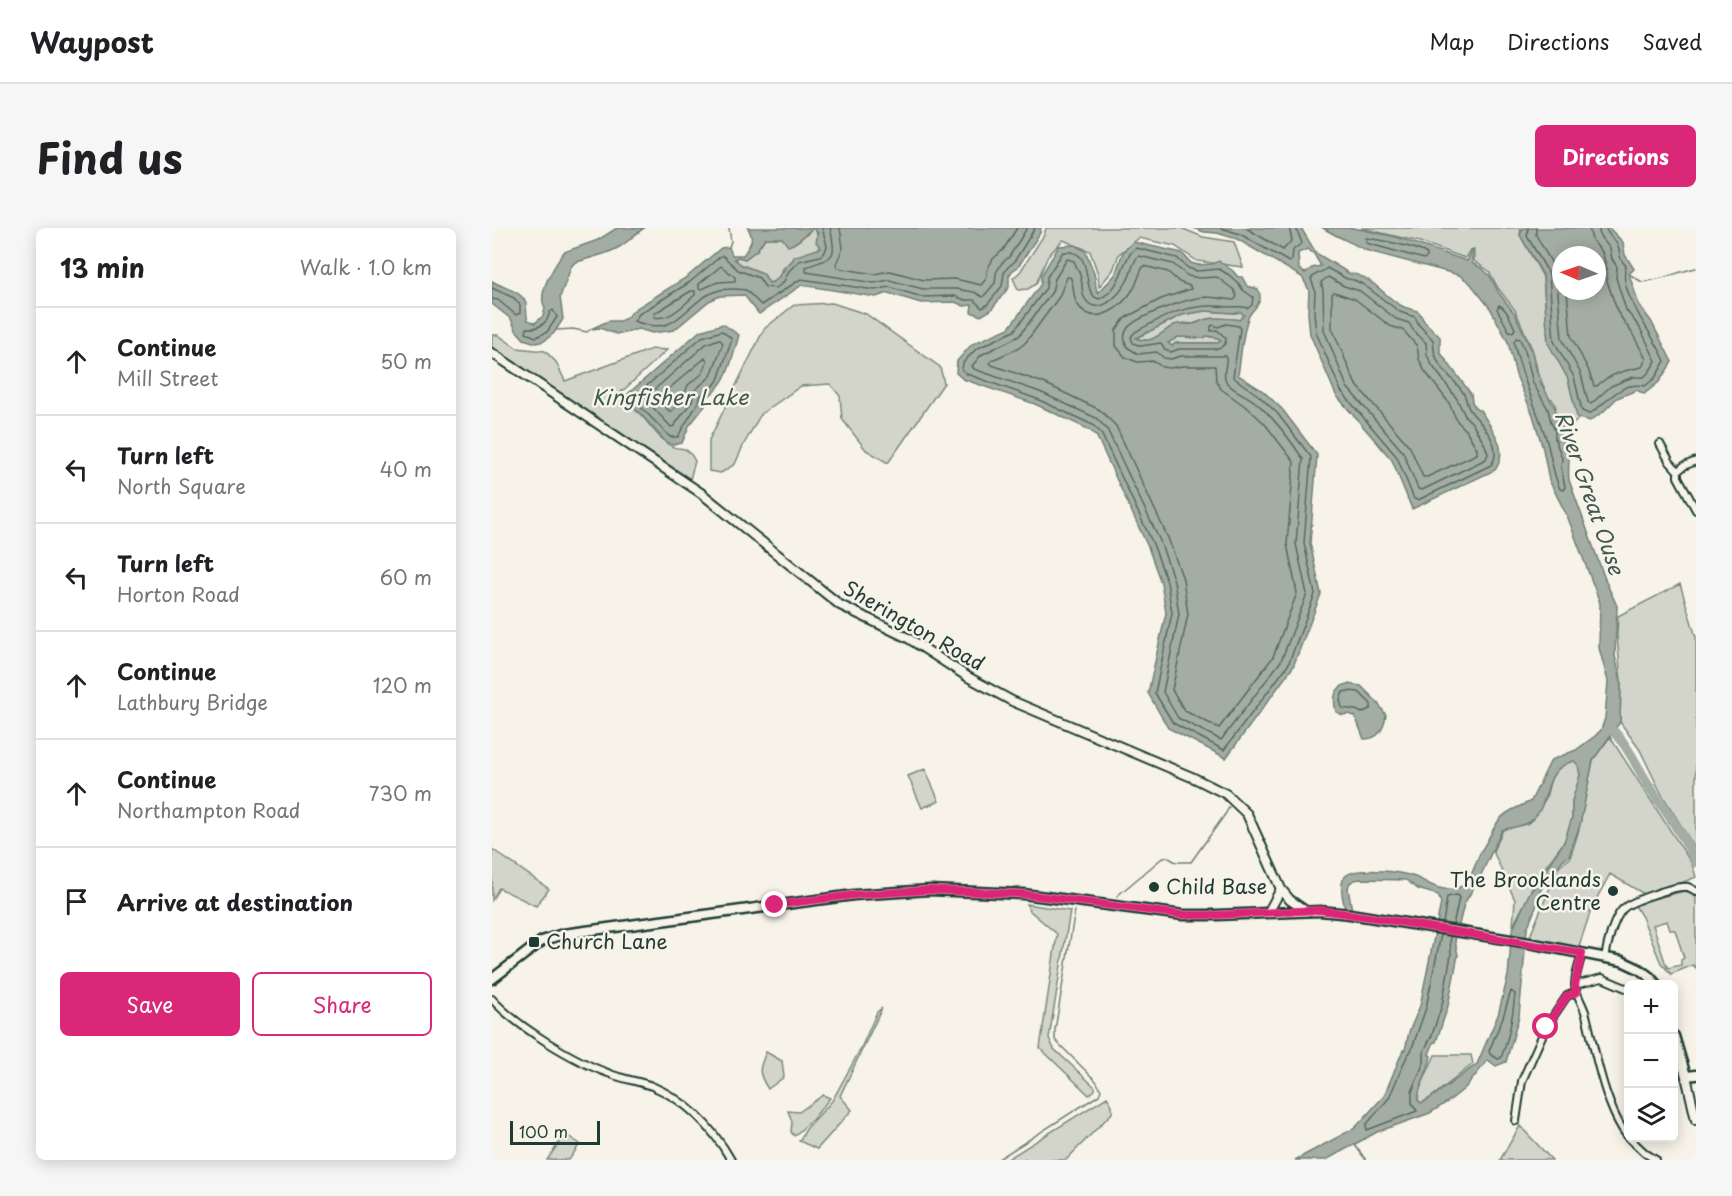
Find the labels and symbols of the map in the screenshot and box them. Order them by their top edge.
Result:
north arrow [1552,246,1606,300]
water label: Kingfisher Lake [592,380,750,412]
water label: River Great Ouse [1548,406,1634,580]
street label: Sherington Road [838,573,991,678]
place label: The Brooklands Centre [1450,864,1601,917]
place label: Child Base [1166,871,1267,901]
marker: Child Base [1147,880,1161,894]
marker: The Brooklands Centre [1606,884,1620,898]
route end [761,891,787,917]
place label: Church Lane [546,926,668,956]
marker: Church Lane [527,935,541,949]
route start [1532,1013,1558,1039]
scale bar [510,1118,600,1146]

